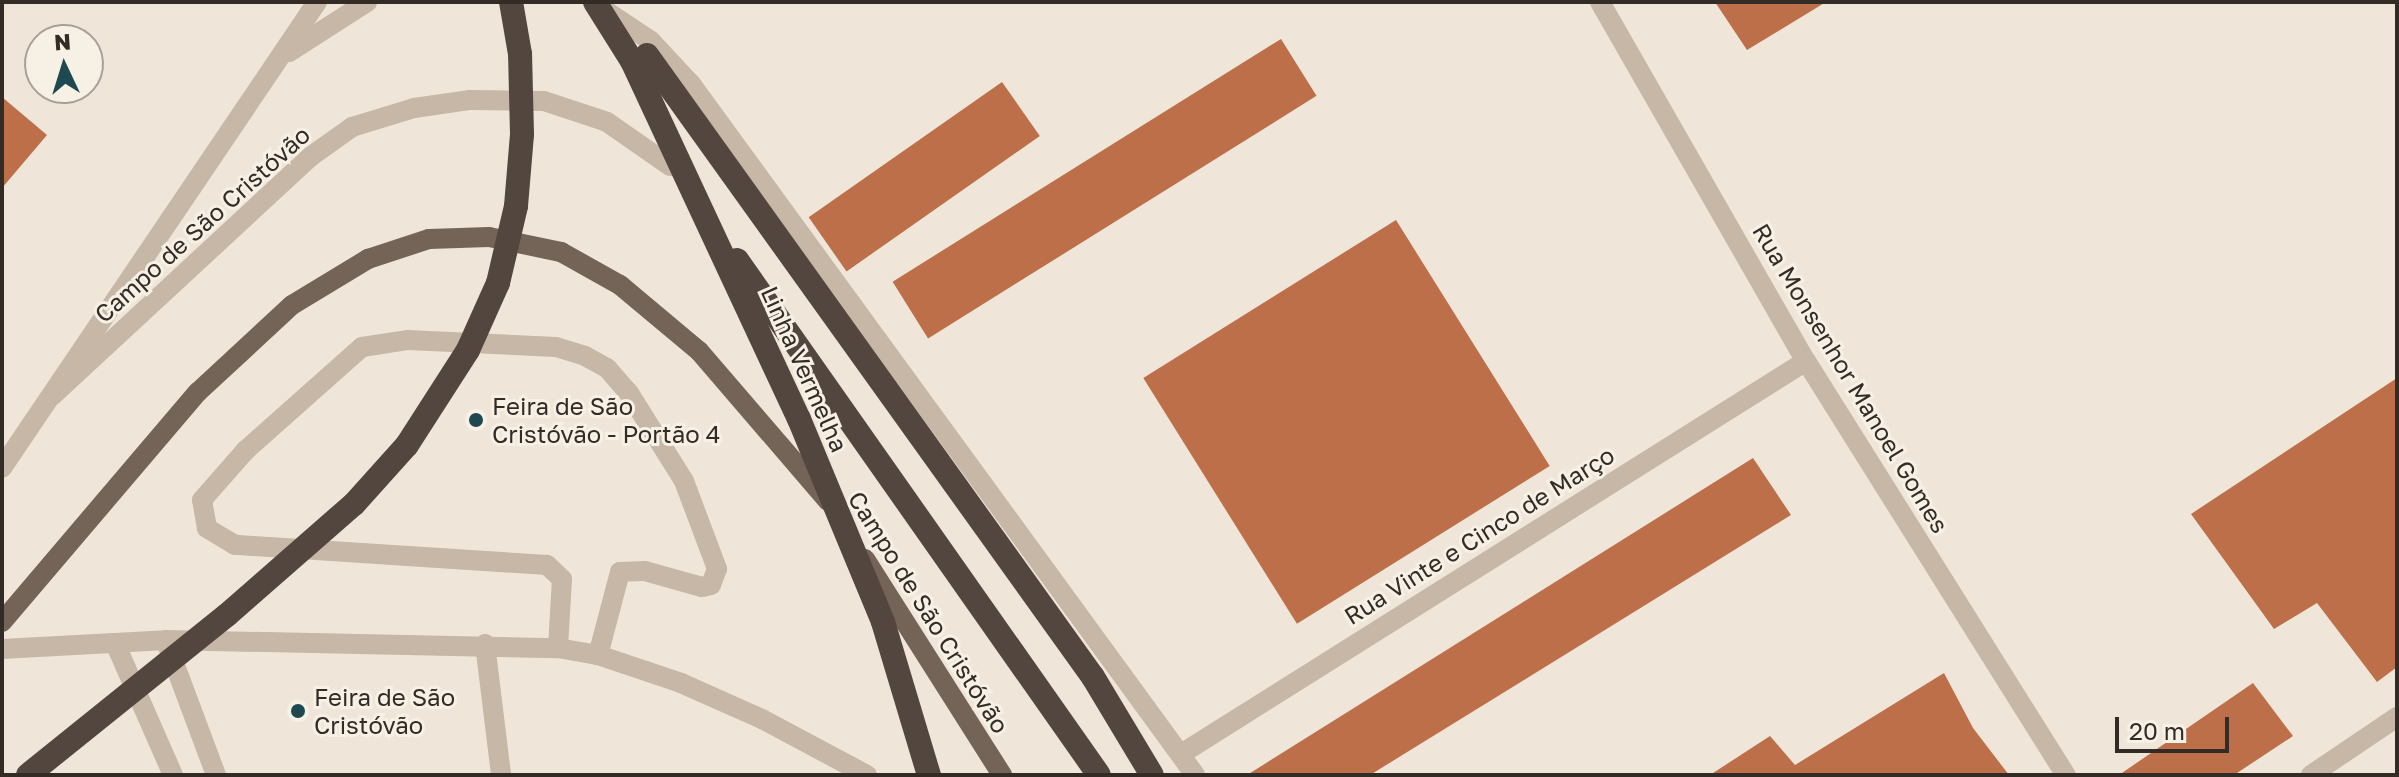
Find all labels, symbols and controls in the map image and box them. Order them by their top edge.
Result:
north arrow [24,24,104,104]
text: N [53,28,72,56]
street label: Campo de São Cristóvão [88,120,316,328]
street label: Rua Monsenhor Manoel Gomes [1747,218,1955,538]
street label: Linha Vermelha [756,282,854,456]
place label: Feira de São Cristóvão - Portão 4 [492,392,720,448]
marker: Feira de São Cristóvão - Portão 4 [467,411,485,429]
street label: Rua Vinte e Cinco de Março [1339,440,1619,630]
street label: Campo de São Cristóvão [843,486,1015,738]
place label: Feira de São Cristóvão [314,683,455,739]
scale bar [2119,701,2233,751]
marker: Feira de São Cristóvão [289,702,307,720]
text: 20 m [2129,716,2185,745]

